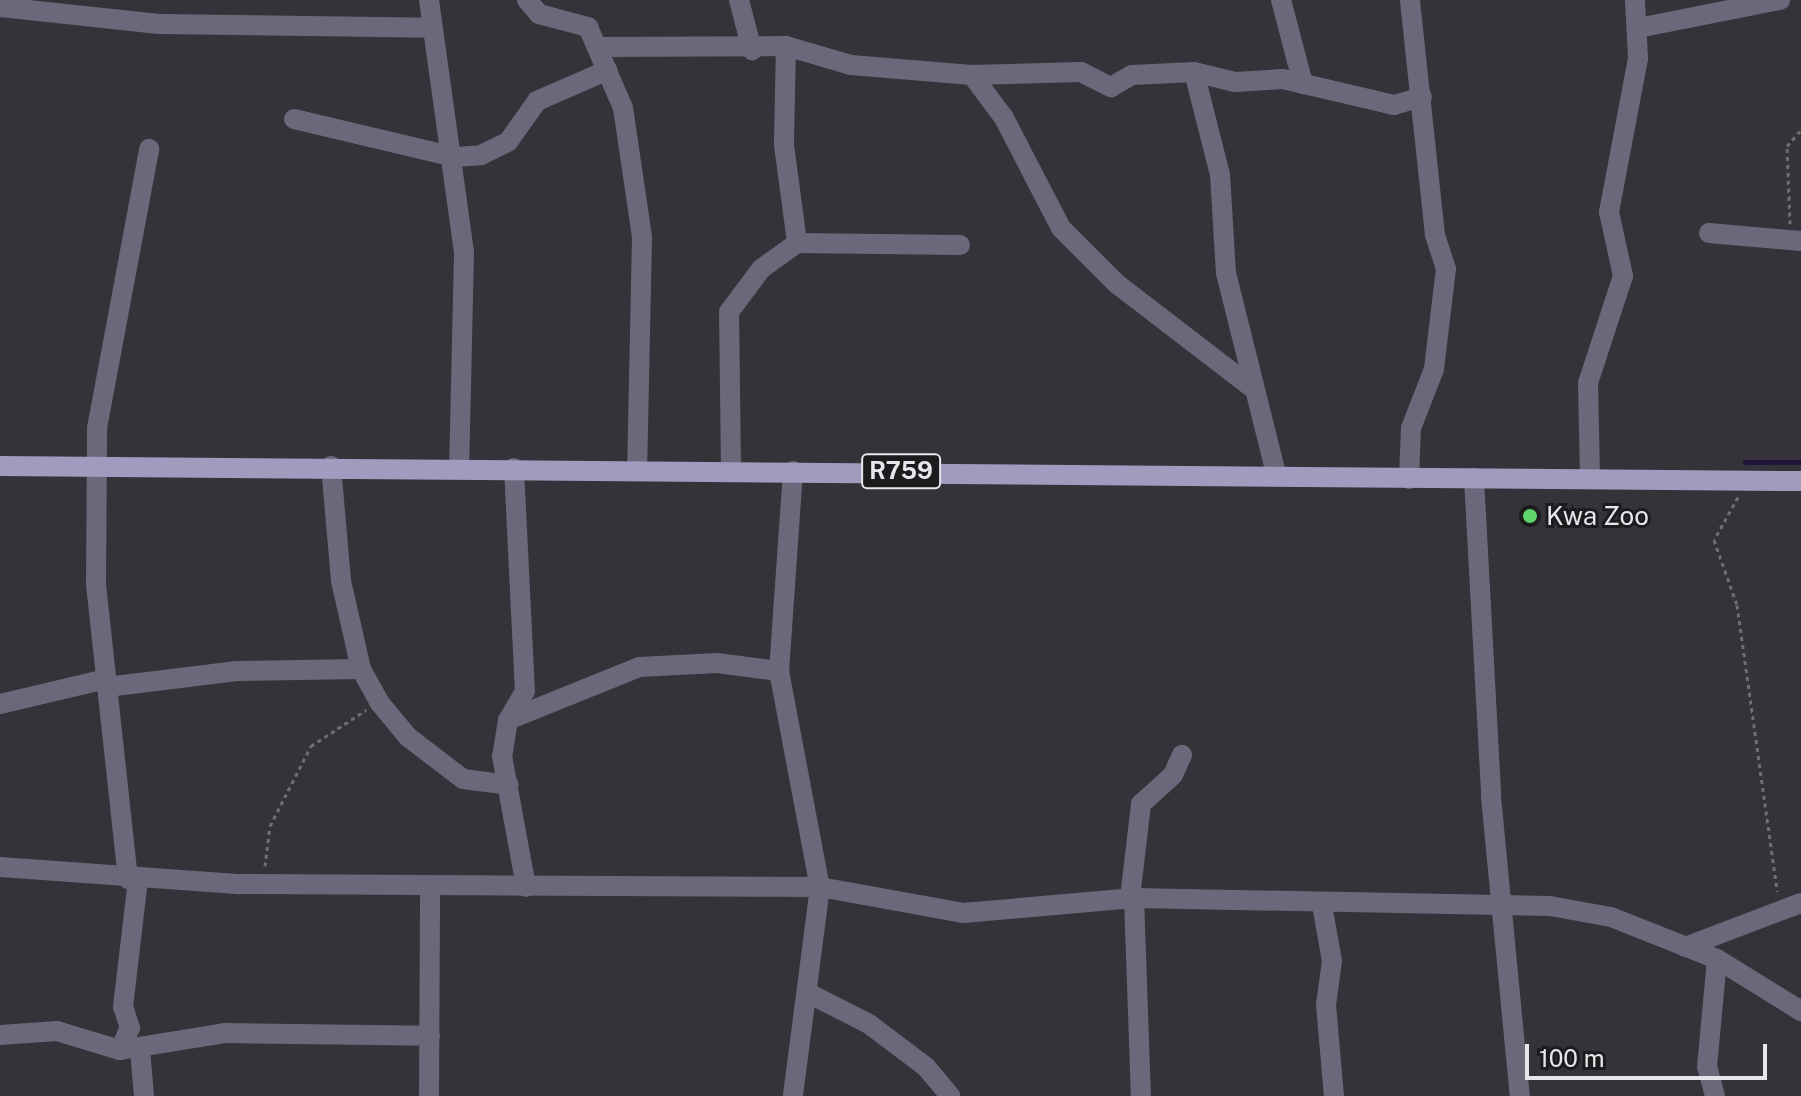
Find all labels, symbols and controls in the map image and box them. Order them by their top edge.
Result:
road number: R759 [861,451,941,491]
place label: Kwa Zoo [1546,500,1649,532]
marker: Kwa Zoo [1521,507,1539,525]
scale bar [1529,1028,1771,1078]
text: 100 m [1539,1044,1605,1072]

